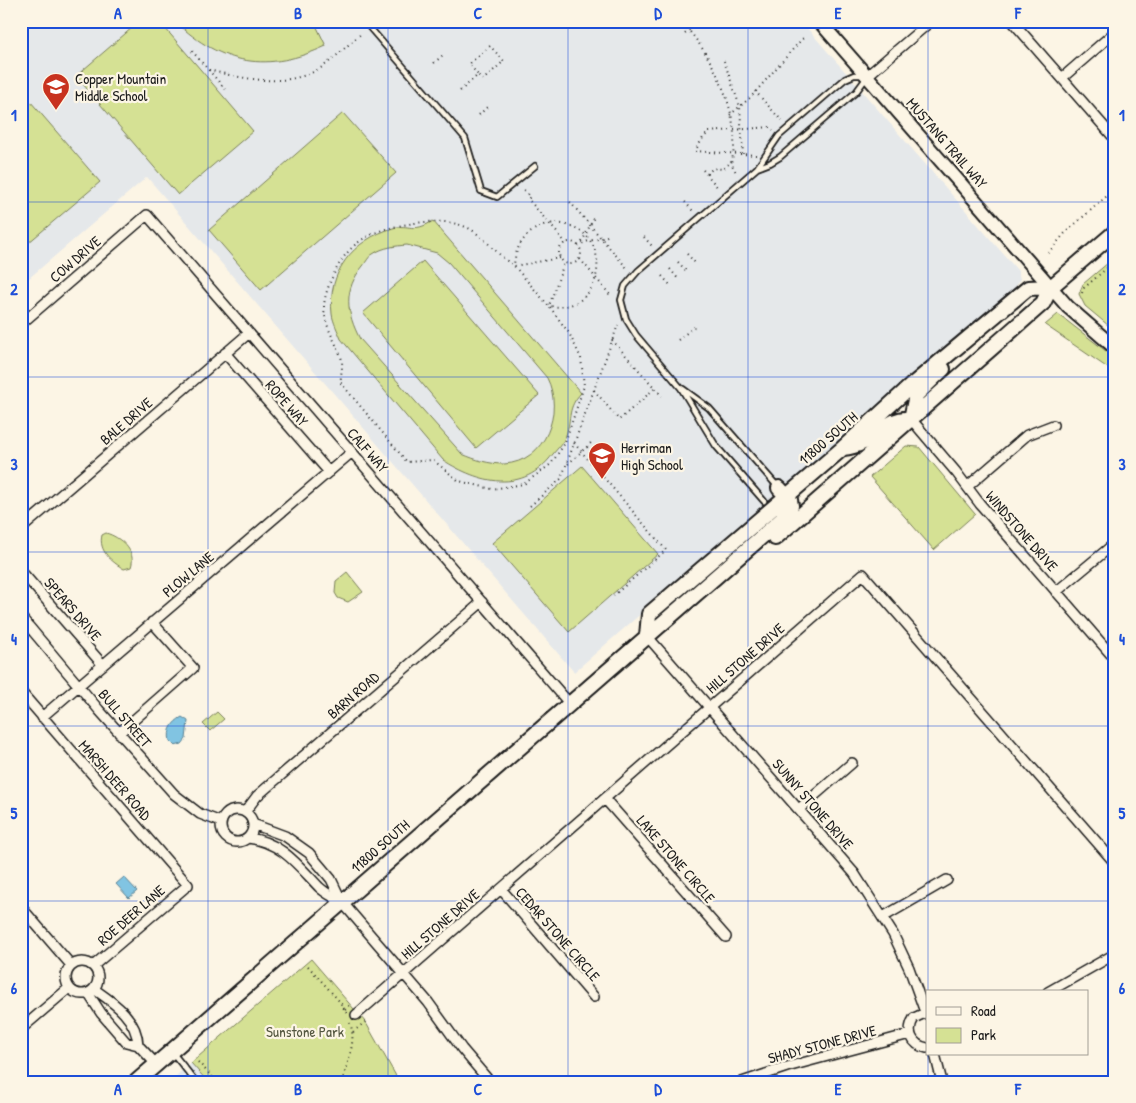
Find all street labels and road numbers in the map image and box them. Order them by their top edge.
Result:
street label: MUSTANG TRAIL WAY [902,93,993,193]
street label: COW DRIVE [45,231,105,287]
street label: ROPE WAY [261,375,313,431]
street label: BALE DRIVE [95,392,157,450]
street label: 11800 SOUTH [794,407,862,469]
street label: CALF WAY [343,423,394,477]
street label: WINDSTONE DRIVE [981,486,1063,576]
street label: PLOW LANE [158,546,219,602]
street label: SPEARS DRIVE [40,573,107,645]
street label: HILL STONE DRIVE [701,618,789,698]
street label: BARN ROAD [322,666,384,724]
street label: BULL STREET [94,684,157,753]
street label: MARSH DEER ROAD [74,735,157,826]
street label: SUNNY STONE DRIVE [768,754,859,854]
street label: LAKE STONE CIRCLE [632,811,720,908]
street label: 11800 SOUTH [346,815,414,877]
street label: ROE DEER LANE [93,879,170,950]
street label: CEDAR STONE CIRCLE [511,882,605,986]
street label: HILL STONE DRIVE [396,884,484,964]
street label: SHADY STONE DRIVE [766,1019,879,1069]

